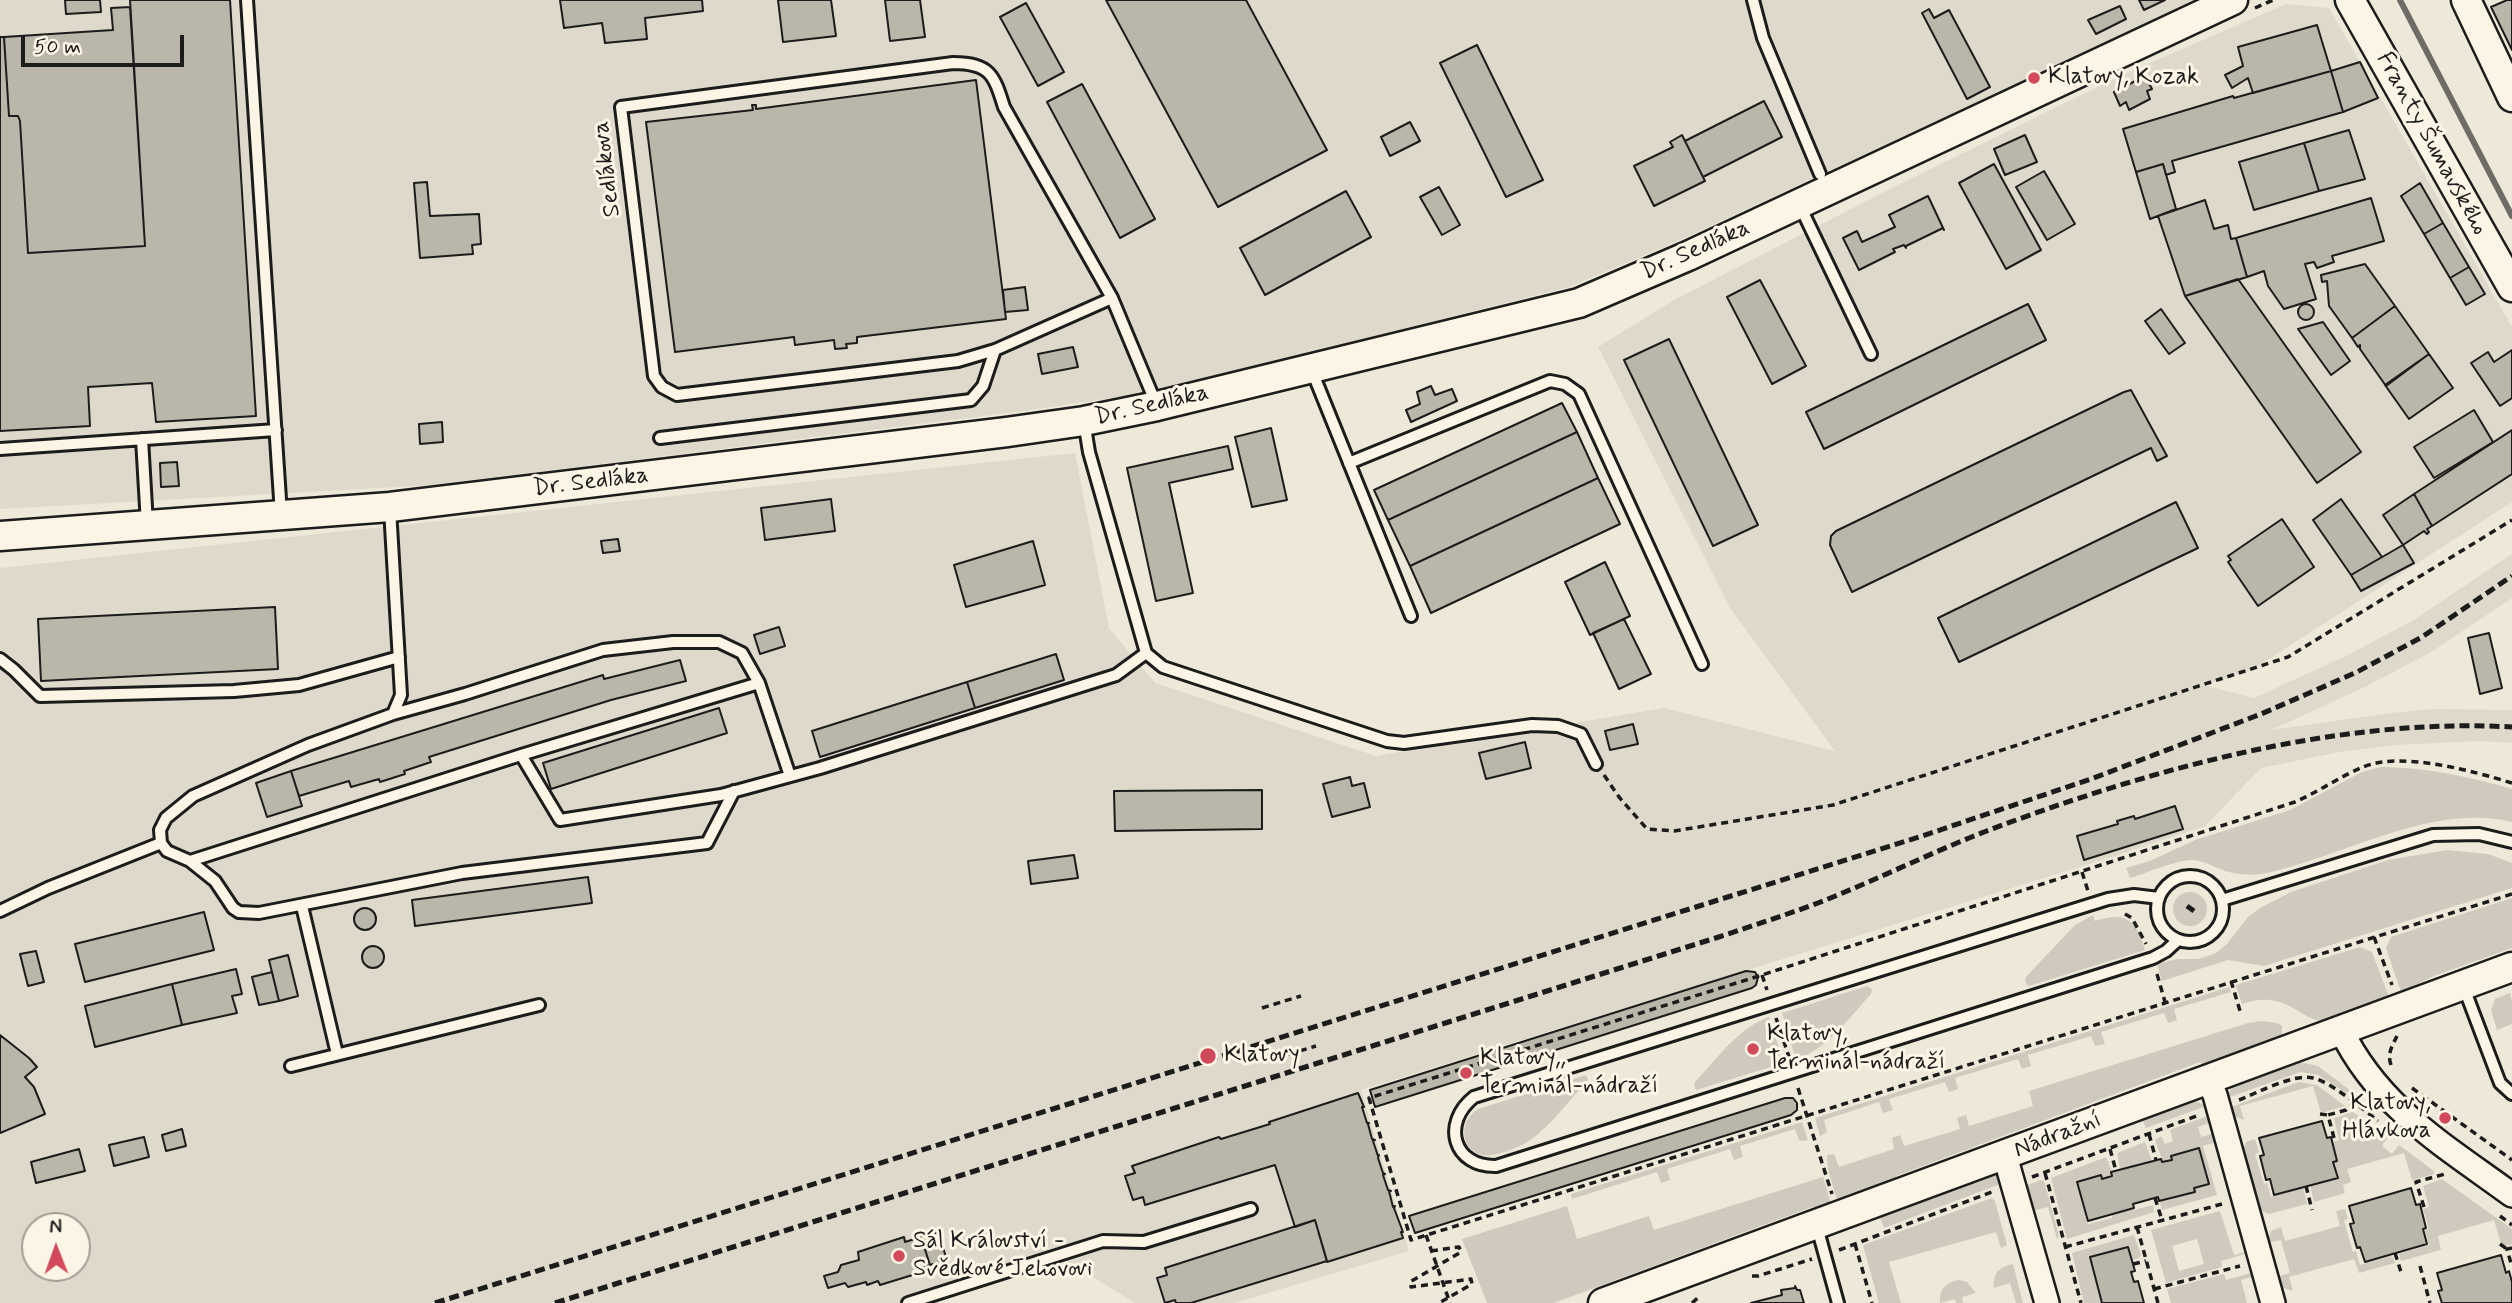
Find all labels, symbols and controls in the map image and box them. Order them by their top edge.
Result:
scale bar [24,21,187,65]
text: 50 m [34,33,81,61]
street label: Franty Šumavského [2369,47,2493,241]
place label: Klatovy, Kozak [2048,64,2199,92]
marker: Klatovy, Kozak [2026,70,2042,86]
street label: Sedlákova [588,119,628,219]
street label: Dr. Sedláka [1637,214,1755,288]
street label: Dr. Sedláka [1092,379,1212,433]
street label: Dr. Sedláka [532,462,650,504]
place label: Klatovy, Terminál-nádraží [1767,1021,1945,1077]
marker: Klatovy, Terminál-nádraží [1745,1041,1761,1057]
place label: Klatovy [1224,1042,1300,1070]
place label: Klatovy,, Terminál-nádraží [1480,1045,1658,1101]
marker: Klatovy [1198,1046,1218,1066]
marker: Klatovy,, Terminál-nádraží [1458,1065,1474,1081]
place label: Klatovy, Hlávkova [2342,1090,2431,1146]
street label: Nádražní [2010,1106,2106,1166]
marker: Klatovy, Hlávkova [2437,1110,2453,1126]
north arrow [21,1212,91,1282]
text: N [49,1215,62,1240]
place label: Sál Království - Svědkové Jehovovi [913,1228,1092,1284]
marker: Sál Království - Svědkové Jehovovi [891,1248,907,1264]

